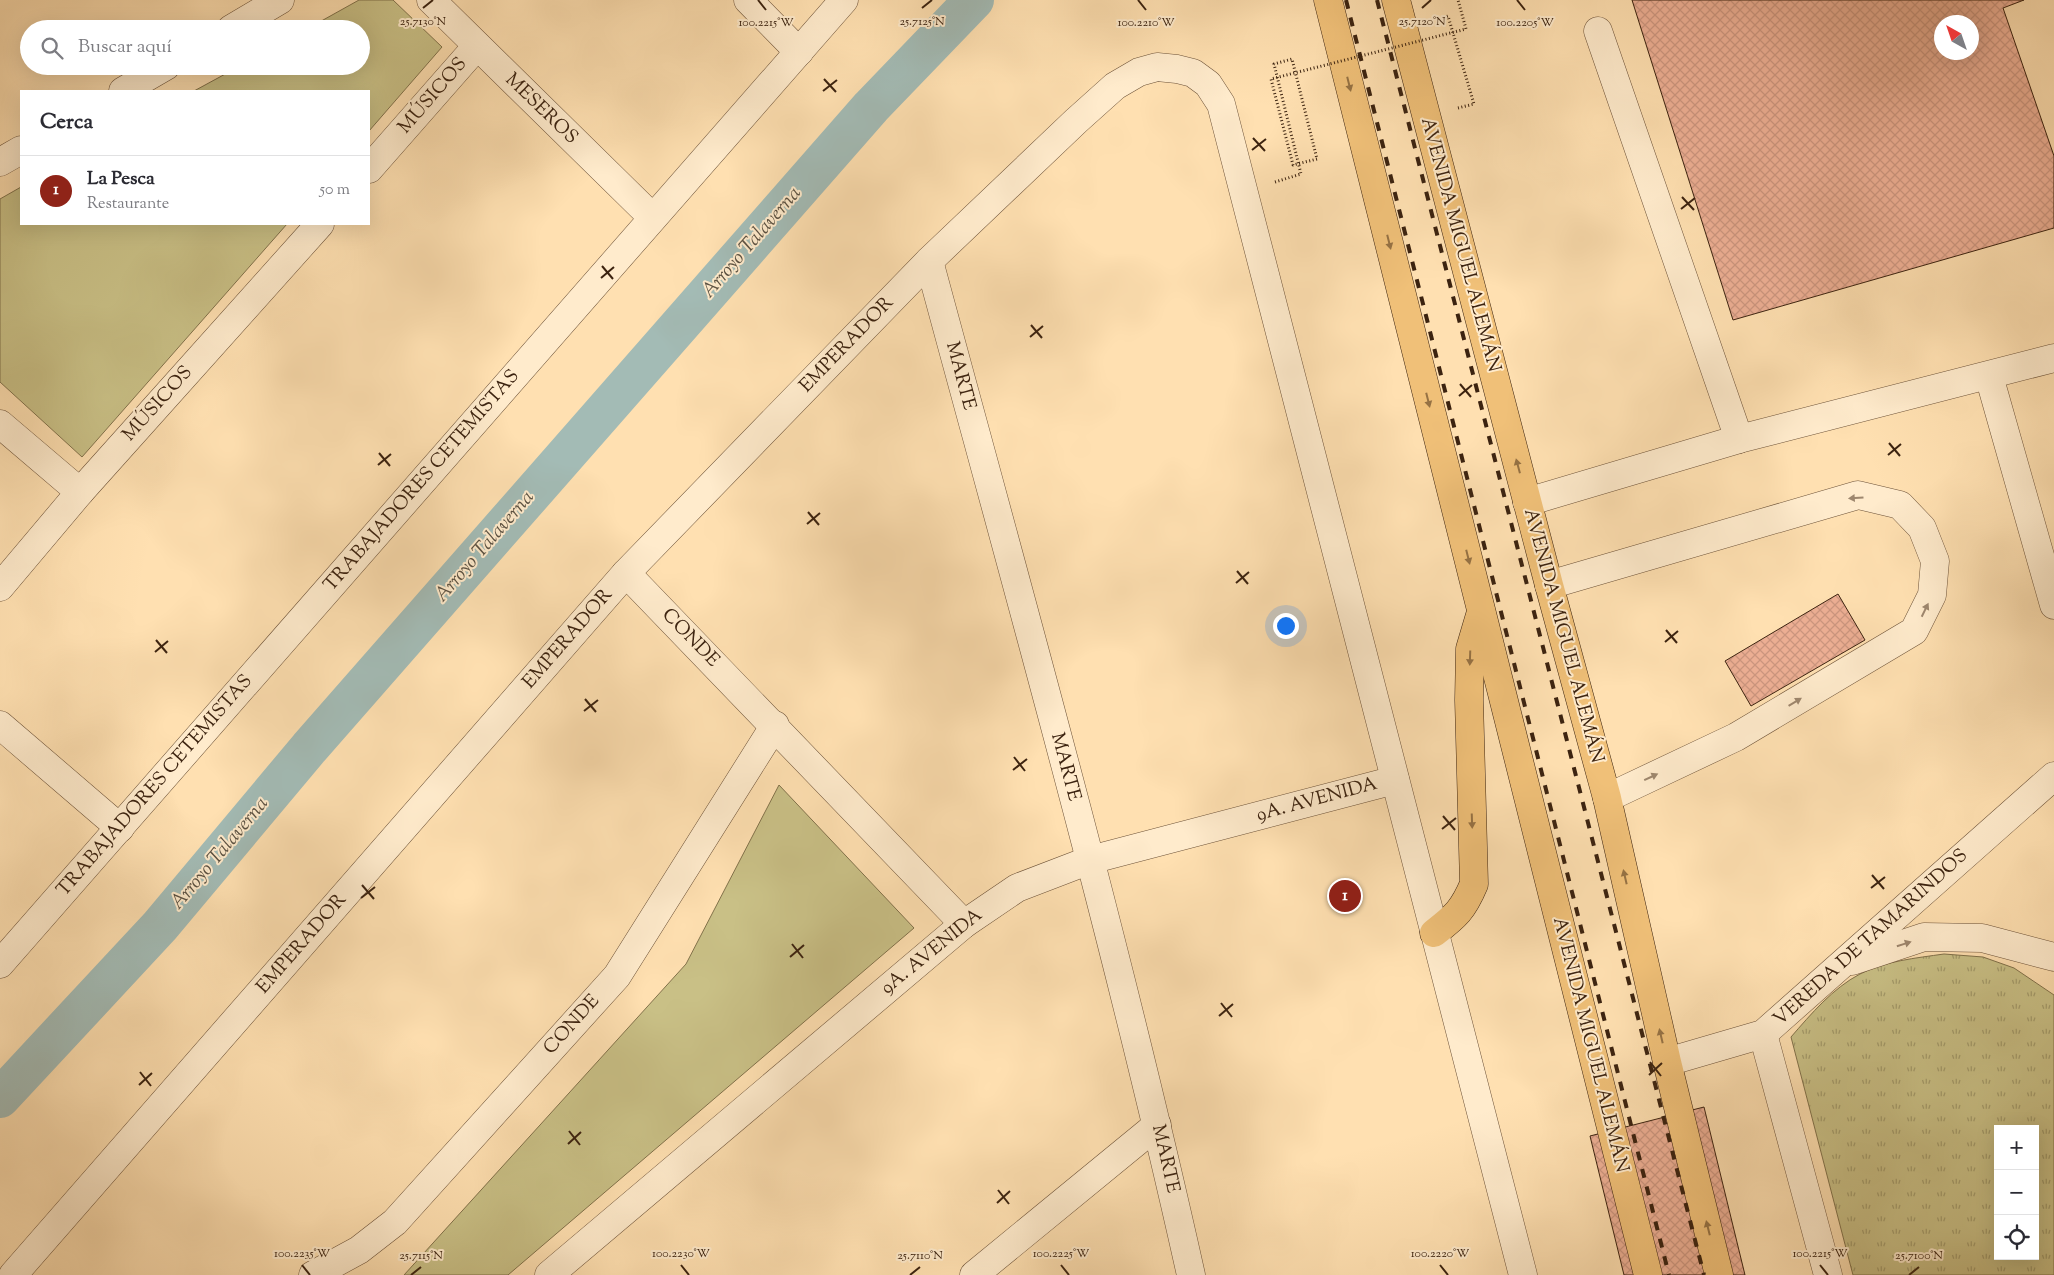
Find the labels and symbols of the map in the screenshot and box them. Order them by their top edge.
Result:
text: 25.7130°N [400,13,447,31]
text: 25.7125°N [899,13,945,31]
text: 25.7120°N [1398,13,1446,31]
text: 100.2215°W [738,14,794,32]
text: 100.2210°W [1117,14,1175,32]
text: 100.2205°W [1496,14,1554,32]
north arrow [1934,15,1979,60]
street label: MÚSICOS [392,52,474,140]
street label: MESEROS [498,67,584,151]
one-way arrow [1345,77,1353,92]
street label: AVENIDA MIGUEL ALEMÁN [1413,115,1507,375]
water label: Arroyo Talaverna [695,181,809,305]
one-way arrow [1385,234,1393,249]
street label: EMPERADOR [794,290,900,399]
street label: MARTE [938,339,982,414]
street label: MÚSICOS [117,360,199,448]
street label: TRABAJADORES CETEMISTAS [318,364,526,598]
one-way arrow [1424,392,1432,407]
one-way arrow [1514,459,1522,474]
water label: Arroyo Talaverna [428,485,542,609]
one-way arrow [1848,494,1864,502]
street label: AVENIDA MIGUEL ALEMÁN [1516,506,1610,766]
one-way arrow [1464,550,1472,565]
street label: EMPERADOR [517,583,619,695]
street label: CONDE [655,602,725,674]
one-way arrow [1921,603,1929,617]
your location [1273,613,1299,639]
one-way arrow [1466,650,1474,666]
street label: TRABAJADORES CETEMISTAS [51,669,259,903]
one-way arrow [1788,698,1801,707]
street label: MARTE [1043,730,1087,805]
street label: 9A. AVENIDA [1254,771,1381,829]
one-way arrow [1644,773,1658,781]
water label: Arroyo Talaverna [164,791,276,917]
one-way arrow [1468,813,1476,829]
street label: VEREDA DE TAMARINDOS [1768,843,1974,1033]
one-way arrow [1621,870,1629,885]
pin: 1 [1329,877,1361,915]
street label: EMPERADOR [251,888,353,1000]
street label: 9A. AVENIDA [875,902,989,1002]
street label: AVENIDA MIGUEL ALEMÁN [1545,914,1635,1176]
one-way arrow [1896,940,1911,947]
street label: CONDE [538,988,607,1061]
one-way arrow [1657,1028,1665,1043]
street label: MARTE [1144,1122,1186,1196]
one-way arrow [1704,1220,1712,1235]
text: 100.2235°W [274,1245,331,1263]
text: 100.2230°W [652,1245,711,1263]
text: 100.2225°W [1033,1245,1090,1263]
text: 100.2220°W [1411,1245,1470,1263]
text: 100.2215°W [1792,1245,1848,1263]
text: 25.7115°N [399,1247,443,1265]
text: 25.7110°N [897,1247,943,1265]
text: 25.7100°N [1895,1247,1943,1265]

